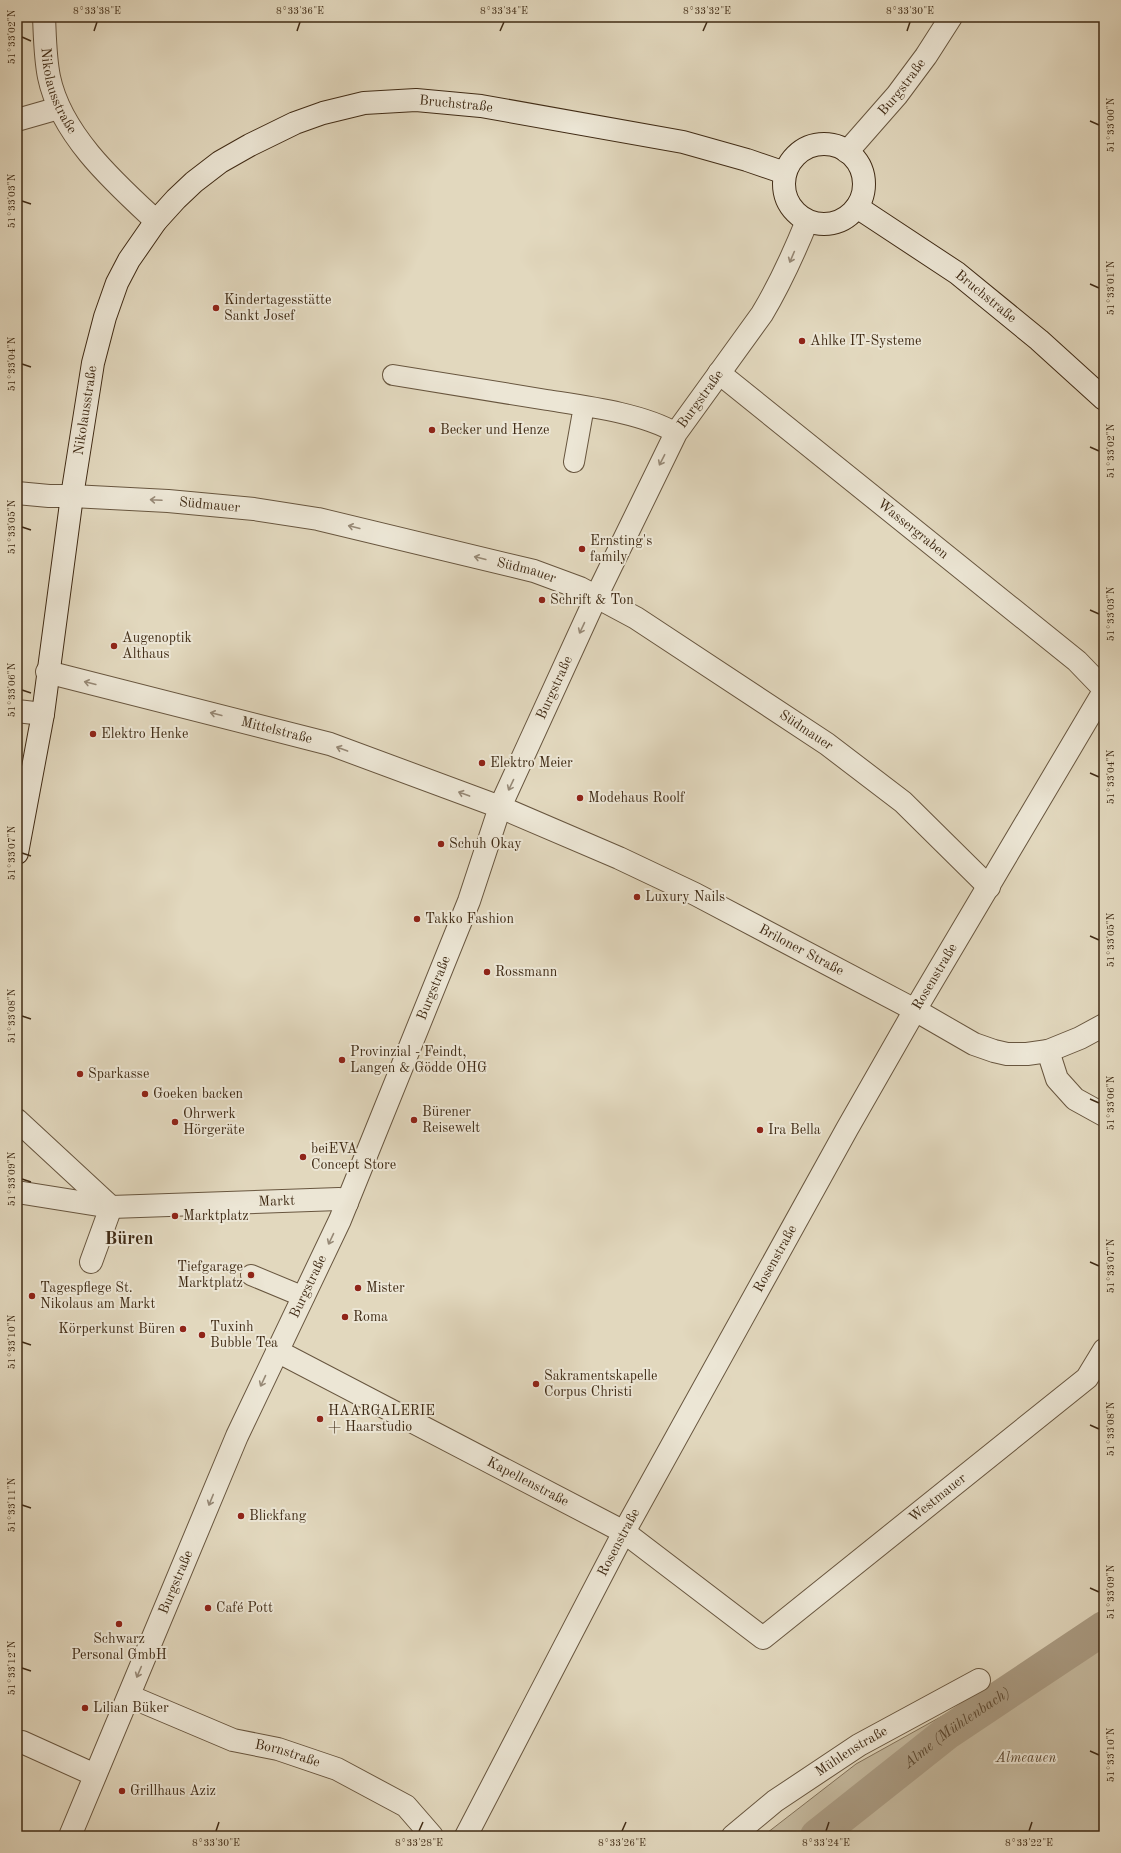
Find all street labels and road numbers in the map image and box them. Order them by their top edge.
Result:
street label: Nikolausstraße [38,47,79,136]
street label: Burgstraße [875,56,928,118]
street label: Bruchstraße [418,93,494,115]
street label: Bruchstraße [953,268,1019,325]
street label: Nikolausstraße [72,365,99,456]
street label: Burgstraße [675,367,726,431]
street label: Südmauer [178,495,241,515]
street label: Wassergraben [875,496,951,562]
street label: Südmauer [495,555,558,586]
street label: Burgstraße [534,654,575,722]
street label: Südmauer [777,708,836,753]
street label: Mittelstraße [240,715,314,746]
street label: Briloner Straße [757,922,846,978]
street label: Rosenstraße [910,941,960,1012]
street label: Burgstraße [415,954,453,1022]
street label: Markt [258,1194,295,1209]
street label: Rosenstraße [751,1223,799,1295]
street label: Burgstraße [287,1253,329,1320]
street label: Kapellenstraße [485,1455,571,1509]
street label: Westmauer [906,1471,969,1525]
street label: Rosenstraße [595,1506,643,1579]
street label: Burgstraße [156,1548,195,1616]
street label: Mühlenstraße [813,1724,890,1779]
street label: Bornstraße [254,1738,322,1770]

